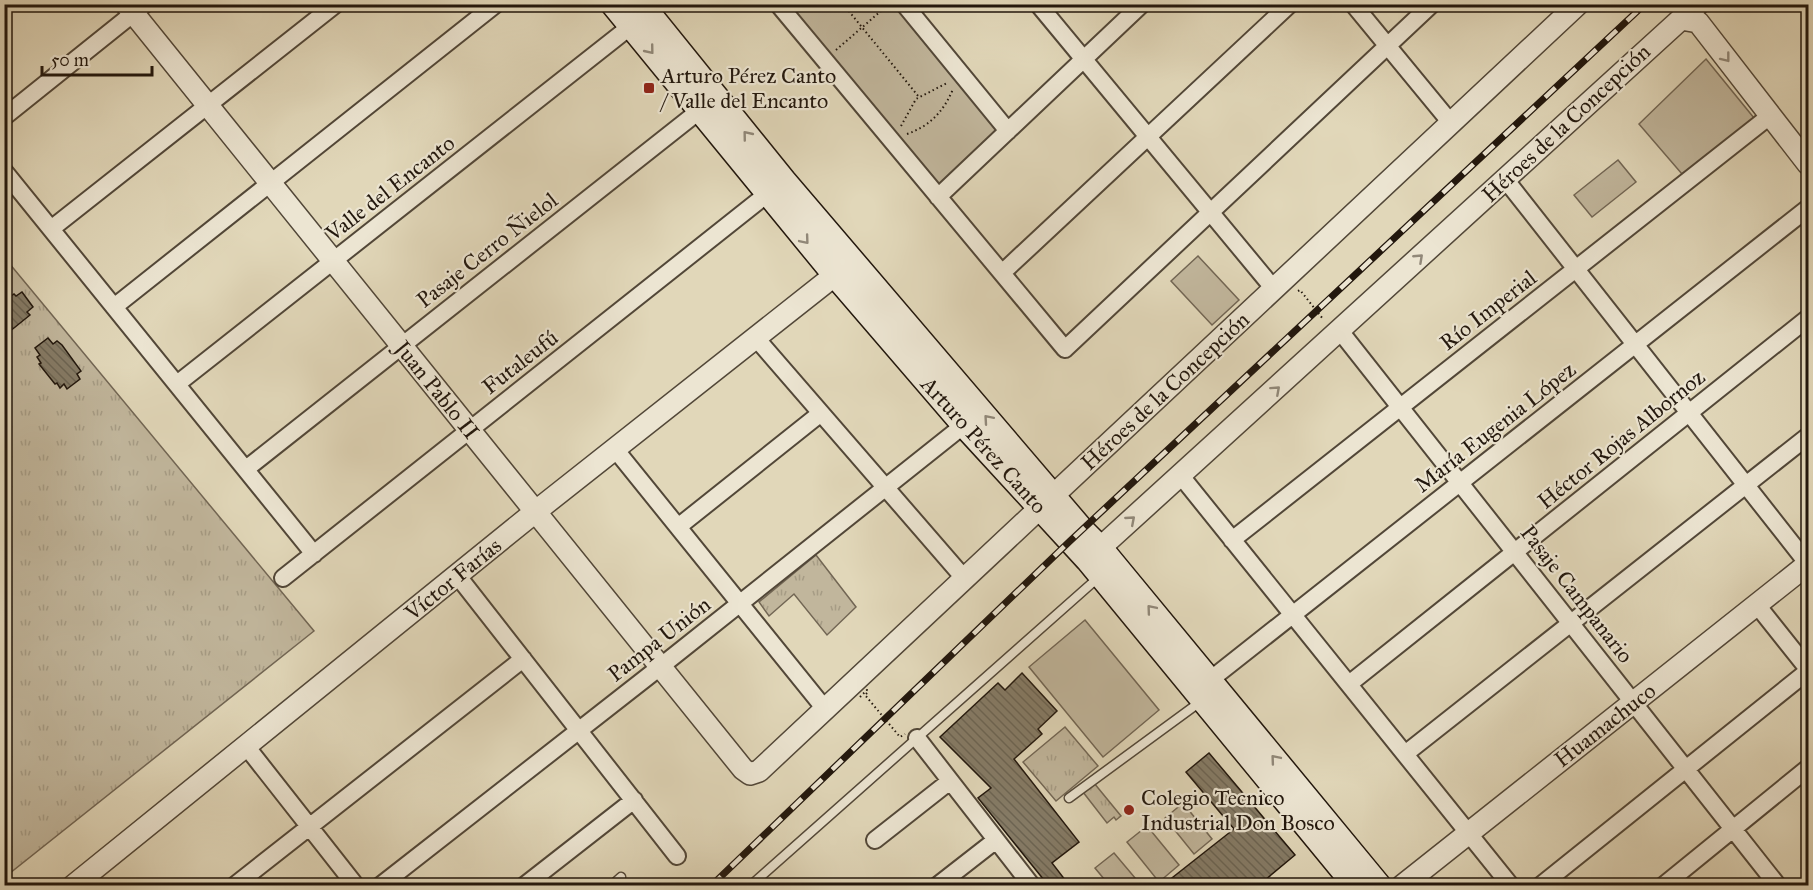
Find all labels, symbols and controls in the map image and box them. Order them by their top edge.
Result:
street label: Héroes de la Concepción [1476,38,1656,208]
scale bar [42,39,152,77]
one-way arrow [643,43,654,54]
text: 50 m [51,49,89,71]
one-way arrow [1719,51,1730,62]
place label: Arturo Pérez Canto / Valle del Encanto [659,62,836,114]
marker: Arturo Pérez Canto / Valle del Encanto [642,81,656,95]
street label: Valle del Encanto [319,129,460,247]
one-way arrow [743,131,754,142]
street label: Pasaje Cerro Ñielol [411,187,563,313]
one-way arrow [798,233,809,244]
one-way arrow [1413,254,1423,265]
street label: Río Imperial [1434,264,1542,356]
street label: Héroes de la Concepción [1075,306,1255,476]
street label: Futaleufú [477,324,564,400]
street label: Juan Pablo II [388,334,485,445]
street label: María Eugenia López [1409,356,1581,498]
street label: Héctor Rojas Albornoz [1532,363,1710,515]
street label: Arturo Pérez Canto [915,370,1053,519]
one-way arrow [1269,386,1279,397]
one-way arrow [984,415,995,426]
one-way arrow [1124,516,1135,527]
street label: Pasaje Campanario [1515,520,1639,668]
street label: Víctor Farías [398,532,507,627]
street label: Pampa Unión [602,590,716,687]
one-way arrow [1147,605,1158,616]
street label: Huamachuco [1549,677,1661,773]
one-way arrow [1271,755,1282,766]
place label: Colegio Tecnico Industrial Don Bosco [1141,784,1335,836]
marker: Colegio Tecnico Industrial Don Bosco [1122,803,1136,817]

